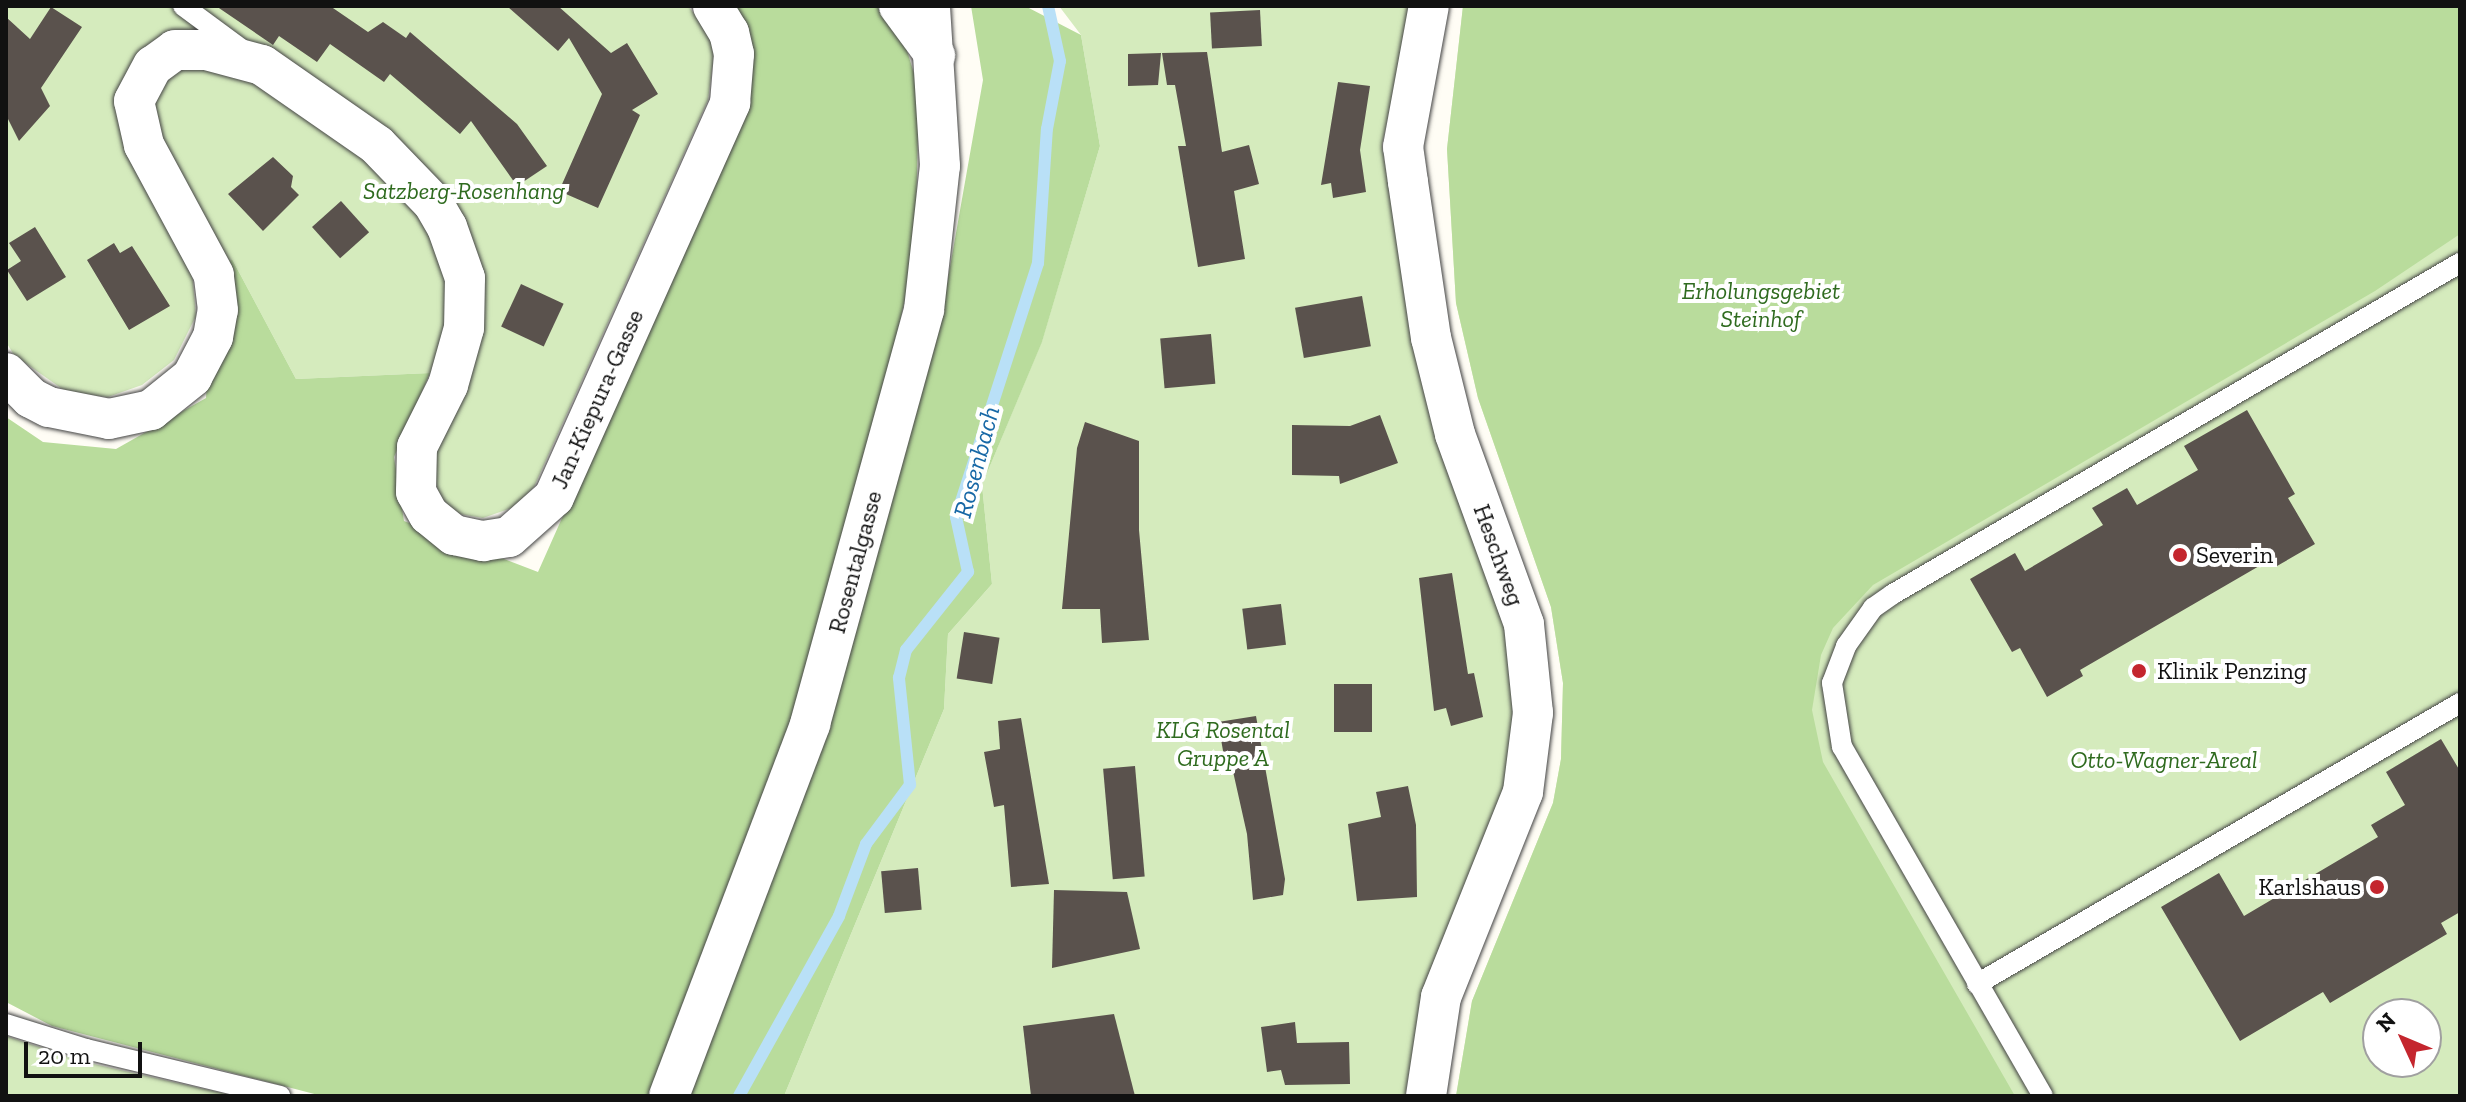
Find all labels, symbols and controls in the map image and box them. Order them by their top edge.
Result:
park label: Satzberg-Rosenhang [363,177,565,205]
park label: Erholungsgebiet Steinhof [1682,277,1840,333]
street label: Jan-Kiepura-Gasse [545,305,649,493]
water label: Rosenbach [947,403,1007,521]
street label: Rosentalgasse [822,488,888,636]
street label: Heschweg [1467,500,1531,610]
place label: Severin [2196,541,2273,569]
marker: Severin [2171,546,2189,564]
place label: Klinik Penzing [2157,657,2307,685]
marker: Klinik Penzing [2128,660,2150,682]
park label: KLG Rosental Gruppe A [1156,716,1290,772]
park label: Otto-Wagner-Areal [2070,746,2258,774]
place label: Karlshaus [2258,873,2361,901]
marker: Karlshaus [2368,878,2386,896]
north arrow [2362,998,2442,1078]
text: N [2370,1007,2401,1038]
scale bar [28,1026,146,1076]
text: 20 m [38,1041,90,1070]

